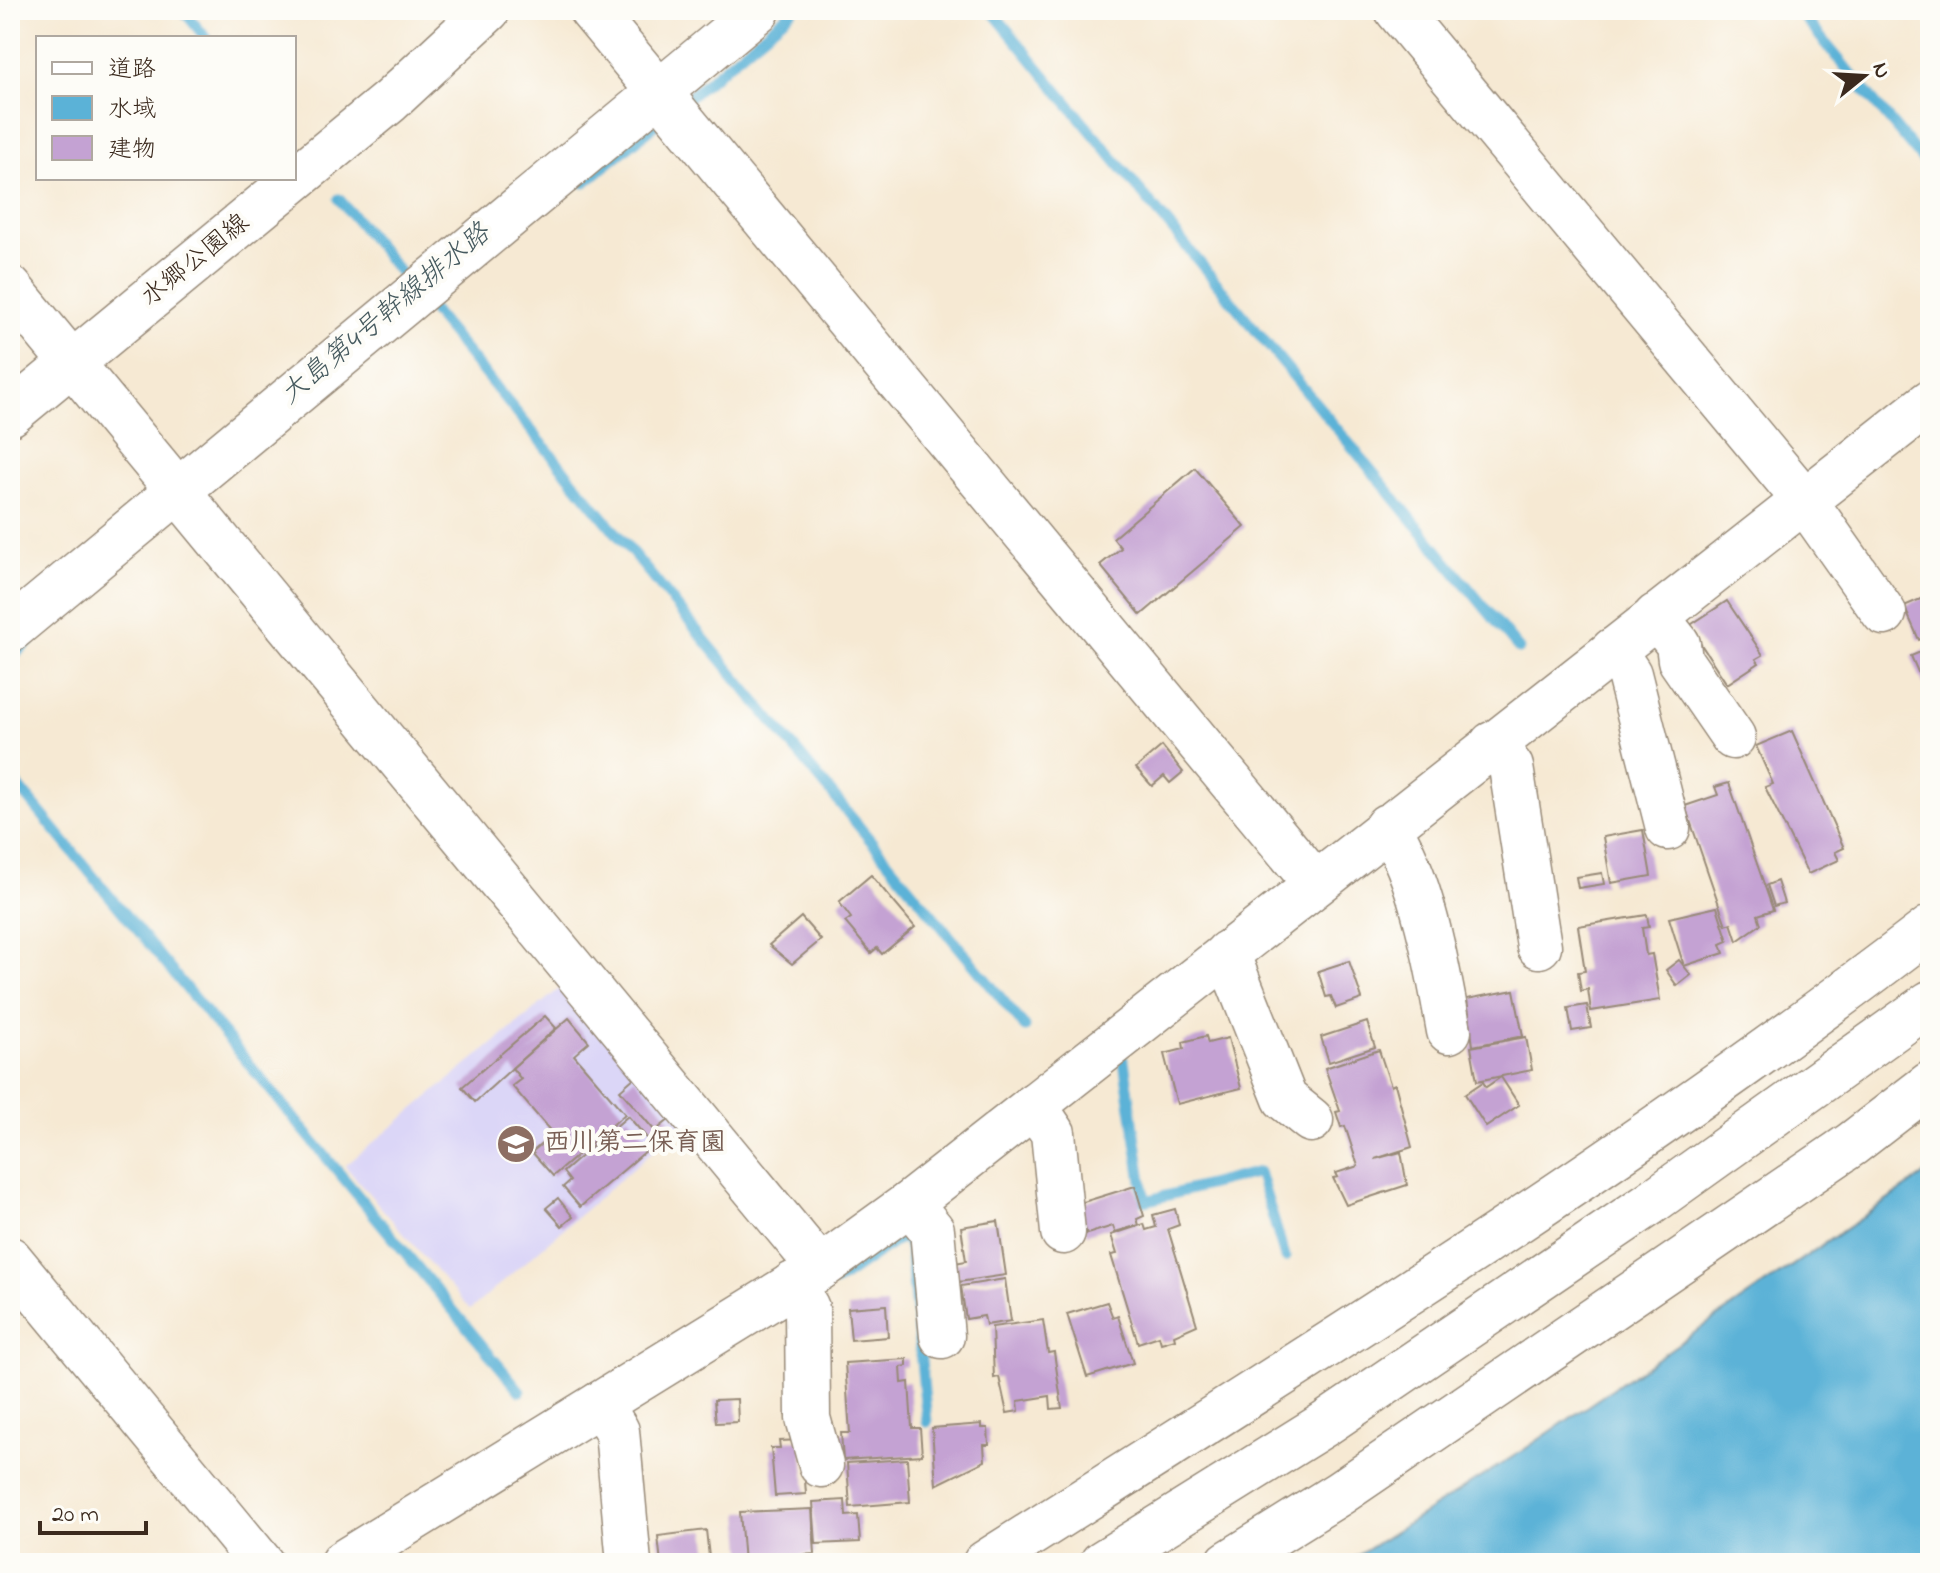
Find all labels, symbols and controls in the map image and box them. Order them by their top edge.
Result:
legend [36,36,296,180]
north arrow [1824,36,1904,116]
text: 道路 [108,53,156,88]
text: N [1863,59,1898,83]
text: 水域 [108,93,156,128]
text: 建物 [108,133,156,168]
street label: 水郷公園線 [134,205,258,317]
water label: 大島第4号幹線排水路 [272,213,502,415]
school or university icon: 西川第二保育園 [495,1123,537,1165]
place label: 西川第二保育園 [544,1125,726,1163]
scale bar [40,1485,146,1535]
text: 20 m [52,1498,99,1533]

